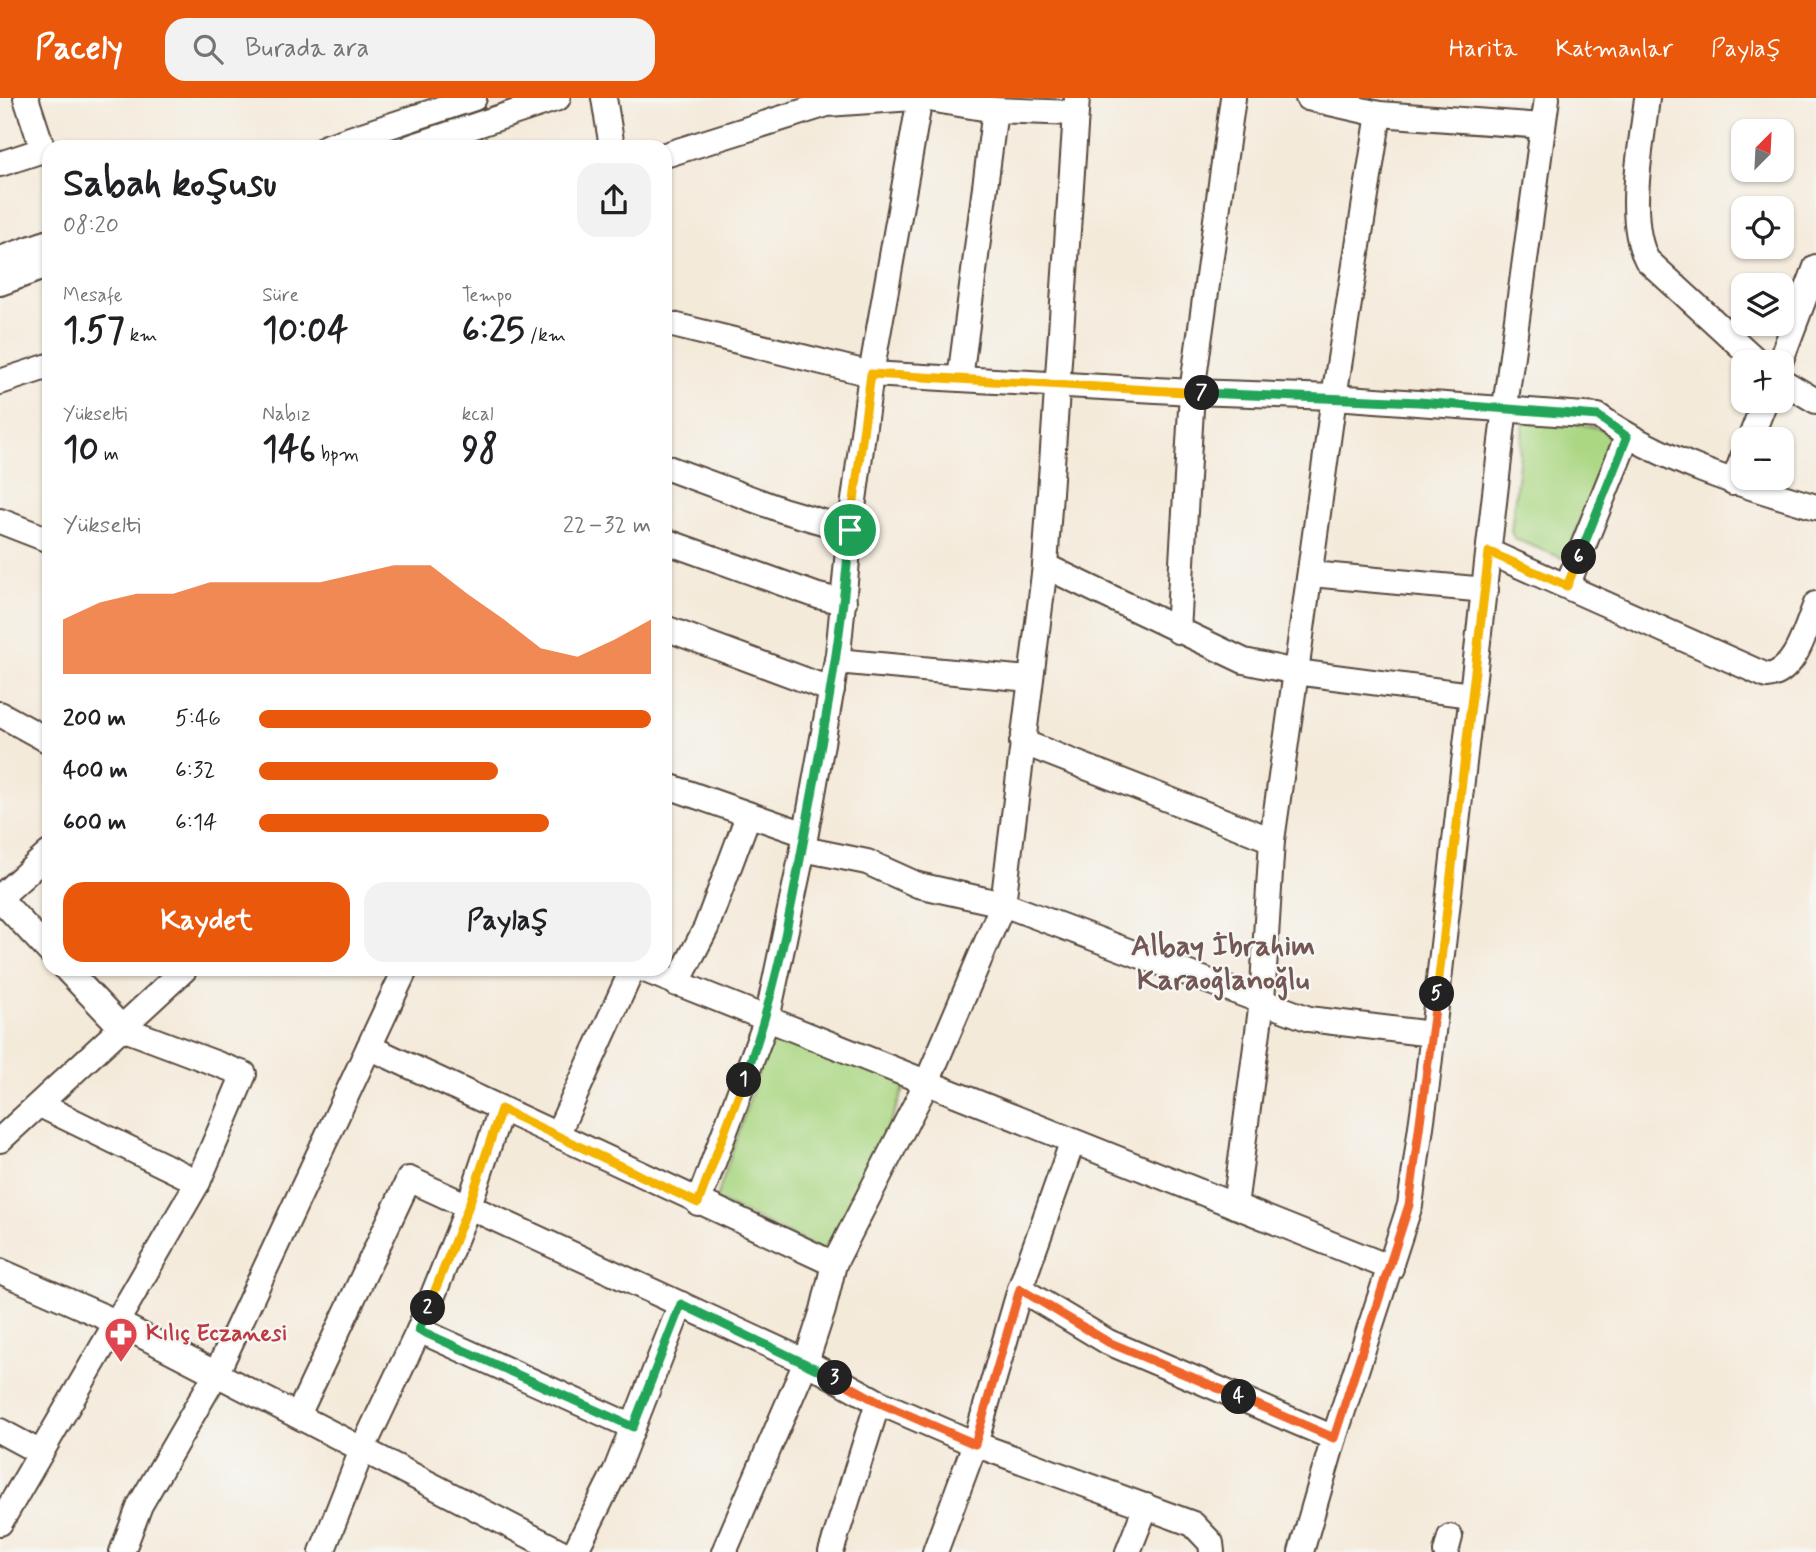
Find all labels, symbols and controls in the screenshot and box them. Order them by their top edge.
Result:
search box [165,18,655,81]
text: Pacely [35,27,123,71]
icon: search [189,30,227,68]
text: Burada ara [245,32,369,66]
text: Harita [1449,34,1517,65]
text: Katmanlar [1555,34,1673,65]
text: Paylaş [1711,34,1781,65]
north arrow [1731,119,1794,182]
map controls [1731,119,1794,490]
text: Sabah koşusu [63,160,277,209]
button: share [577,163,651,237]
button: locate [1731,196,1794,259]
text: 08:20 [63,211,119,241]
button: layers [1731,273,1794,336]
text: Mesafe [63,283,123,308]
text: Süre [262,283,299,308]
text: Tempo [462,283,512,308]
text: 1.57 [63,308,125,354]
text: 10:04 [262,308,348,354]
text: 6:25 [462,308,525,354]
text: km [125,323,157,348]
text: /km [525,323,566,348]
button: + [1731,350,1794,413]
pin: 7 [1184,376,1220,410]
text: 7 [1196,380,1207,405]
text: Yükselti [63,402,127,427]
text: Nabız [262,402,311,427]
text: kcal [462,402,494,427]
text: 10 [63,427,99,473]
text: 146 [262,427,316,473]
text: 98 [462,427,498,473]
button: − [1731,427,1794,490]
text: m [99,442,119,467]
text: bpm [316,442,359,467]
pin [820,500,880,560]
text: Yükselti [63,511,141,541]
text: 22–32 m [563,511,651,541]
icon: arrive [831,511,869,549]
pin: 6 [1562,540,1596,574]
text: 6 [1574,544,1583,569]
text: 200 m [63,704,126,734]
text: 5:46 [175,704,221,734]
text: 400 m [63,756,128,786]
text: 6:32 [175,756,215,786]
text: 600 m [63,808,126,838]
text: 6:14 [175,808,217,838]
button: Kaydet [63,882,350,962]
button: Paylaş [364,882,651,962]
district label: Albay İbrahim Karaoğlanoğlu [1131,927,1315,1001]
pin: 5 [1420,976,1454,1012]
text: 5 [1431,981,1442,1006]
pin: 1 [726,1062,762,1098]
text: 1 [739,1067,748,1092]
pin: 2 [410,1290,446,1326]
text: 2 [423,1295,432,1320]
pharmacy icon: Kılıç Eczanesi [102,1315,140,1364]
place label: Kılıç Eczanesi [146,1319,288,1349]
pin: 3 [818,1360,852,1396]
text: 3 [830,1365,839,1390]
pin: 4 [1222,1380,1256,1414]
text: 4 [1233,1384,1244,1409]

